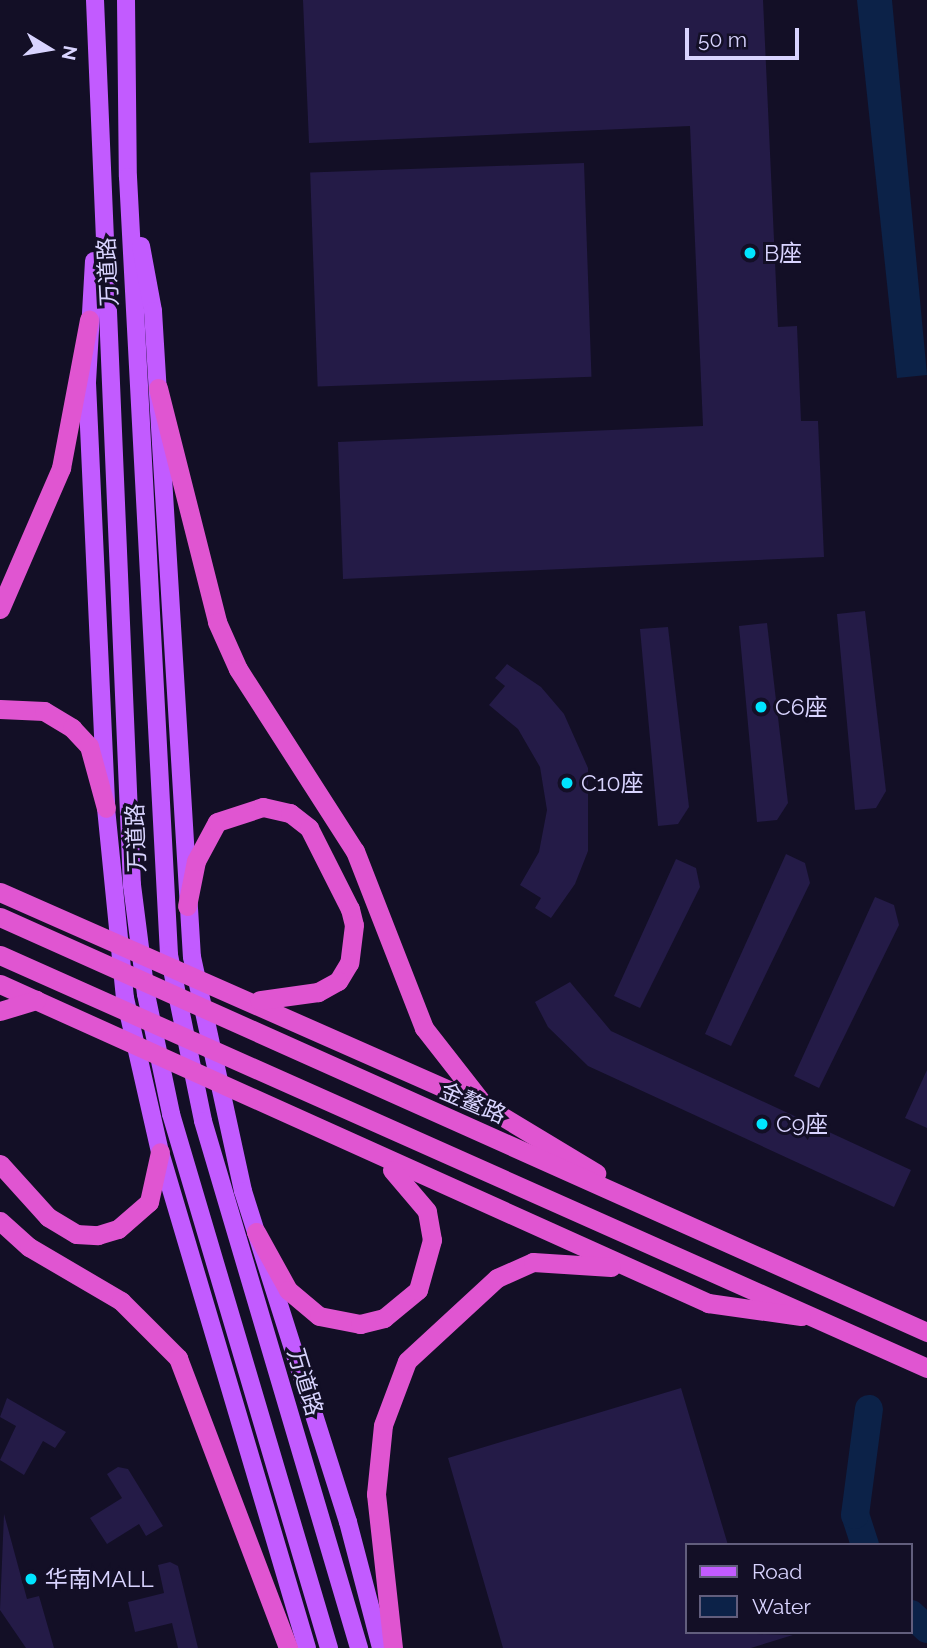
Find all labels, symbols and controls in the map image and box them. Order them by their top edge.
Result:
north arrow [14,14,84,84]
scale bar [689,14,803,58]
text: 50 m [698,27,747,52]
text: N [57,44,82,62]
street label: 万道路 [92,237,124,307]
place label: B座 [764,239,802,267]
marker: B座 [742,245,758,261]
place label: C6座 [775,693,828,721]
marker: C6座 [753,699,769,715]
place label: C10座 [581,769,644,797]
marker: C10座 [559,775,575,791]
street label: 万道路 [121,803,151,873]
street label: 金鳌路 [436,1077,510,1129]
place label: C9座 [776,1110,828,1138]
marker: C9座 [754,1116,770,1132]
street label: 万道路 [282,1345,328,1419]
legend [685,1543,913,1634]
text: Road [752,1559,802,1584]
place label: 华南MALL [45,1565,154,1593]
marker: 华南MALL [23,1571,39,1587]
text: Water [752,1594,811,1619]

